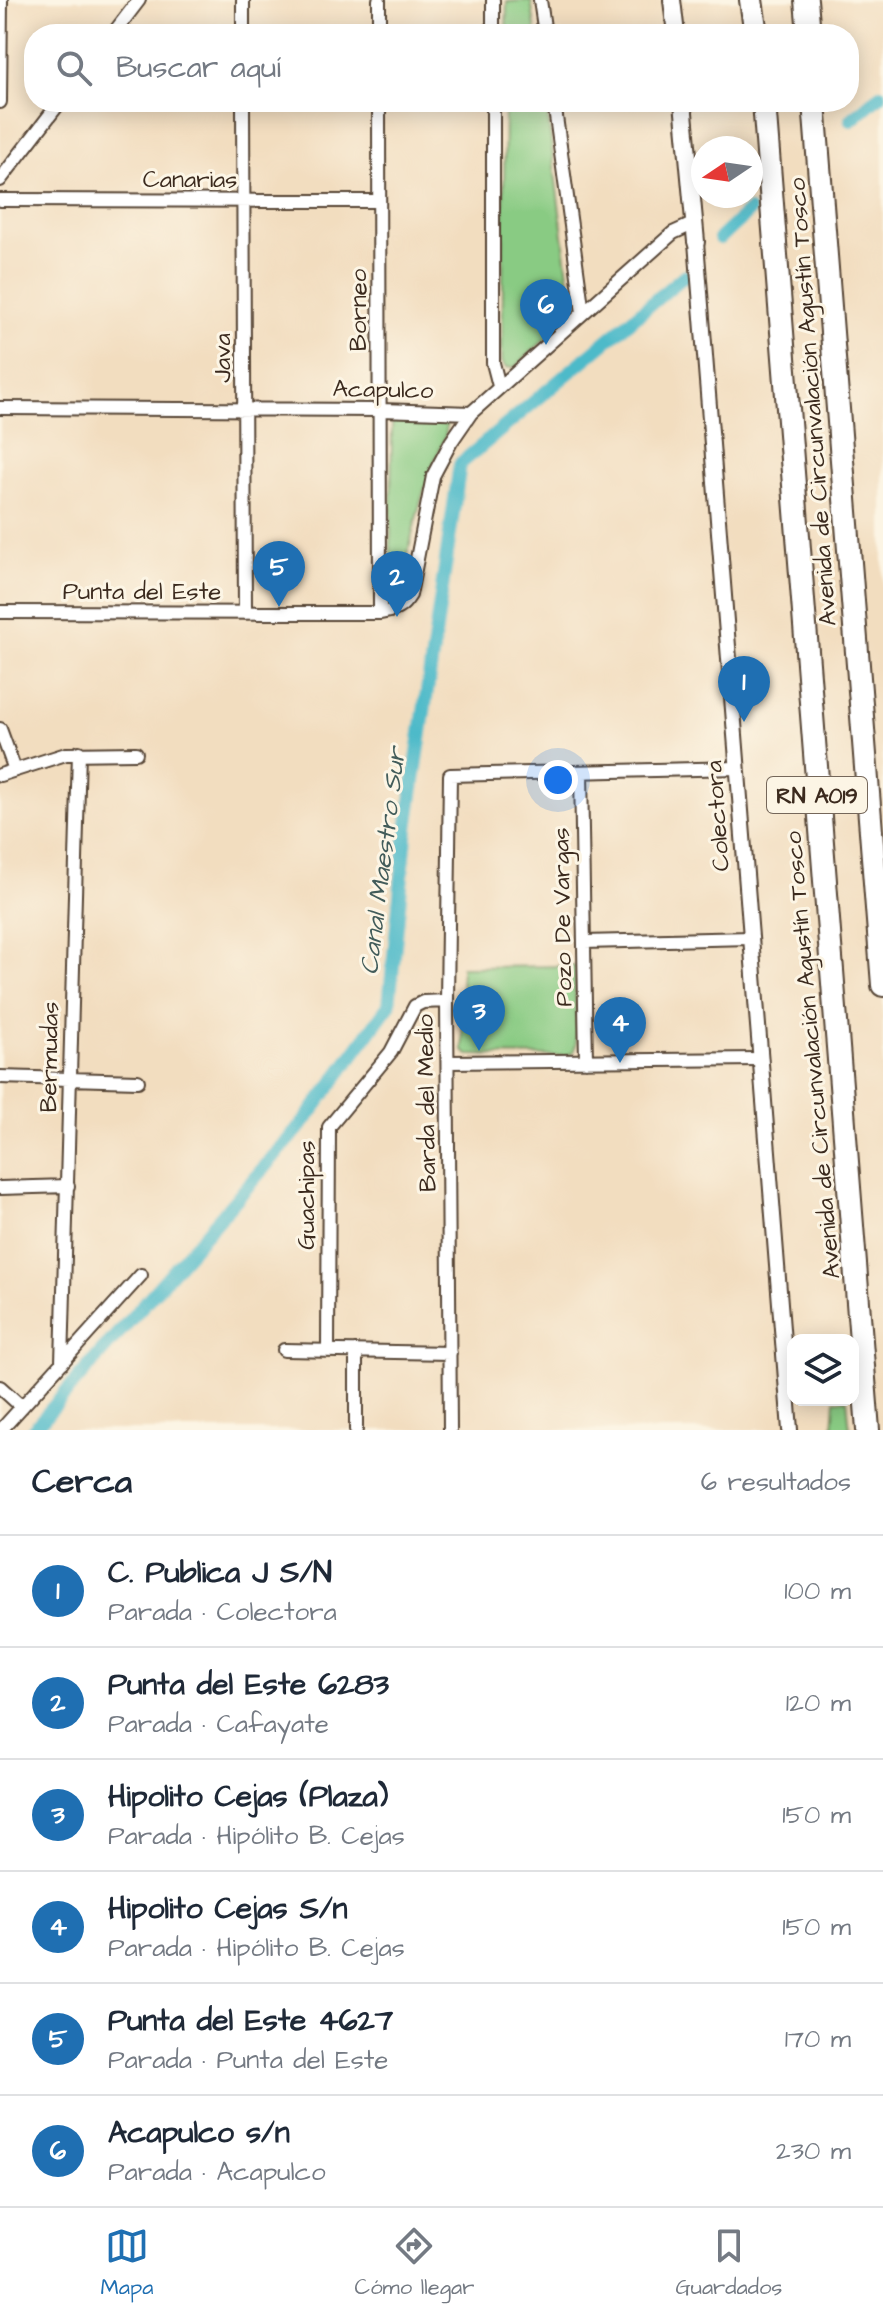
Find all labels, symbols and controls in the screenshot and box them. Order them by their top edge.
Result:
search box [24,24,859,112]
icon: search [52,46,96,90]
text: Buscar aquí [116,47,281,89]
north arrow [691,136,763,208]
street label: Canarias [143,163,237,197]
street label: Avenida de Circunvalación Agustín Tosco [780,176,847,627]
street label: Borneo [342,268,376,351]
pin: 6 [520,279,572,345]
street label: Java [206,333,240,383]
street label: Acapulco [332,372,434,408]
pin: 5 [253,541,305,607]
pin: 2 [371,551,423,617]
street label: Punta del Este [63,575,221,609]
pin: 1 [718,656,770,722]
water label: Canal Maestro Sur [351,743,415,977]
street label: Colectora [697,759,739,873]
your location [538,760,578,800]
road number: RN A019 [767,777,867,813]
street label: Pozo De Vargas [544,827,583,1007]
street label: Avenida de Circunvalación Agustín Tosco [776,829,851,1280]
pin: 3 [453,985,505,1051]
pin: 4 [594,997,646,1063]
street label: Bermudas [32,1001,68,1113]
street label: Barda del Medio [408,1013,446,1192]
street label: Guachipas [290,1140,324,1250]
map controls [787,1334,859,1406]
button: layers [787,1334,859,1406]
text: Cerca [32,1458,132,1506]
text: 6 resultados [701,1464,851,1500]
text: C. Publica J S/N [108,1552,332,1594]
text: 1 [56,1573,60,1609]
text: 100 m [784,1573,851,1609]
text: Parada · Colectora [108,1594,337,1630]
text: Punta del Este 6283 [108,1664,389,1706]
text: 2 [51,1685,65,1721]
text: 120 m [786,1685,851,1721]
text: Parada · Cafayate [108,1706,329,1742]
text: Hipolito Cejas (Plaza) [108,1776,388,1818]
text: 3 [51,1797,65,1833]
text: 150 m [782,1797,851,1833]
text: Parada · Hipólito B. Cejas [108,1818,405,1854]
text: Hipolito Cejas S/n [108,1888,348,1930]
text: 4 [49,1909,67,1945]
text: 150 m [782,1909,851,1945]
text: Parada · Hipólito B. Cejas [108,1930,405,1966]
text: Punta del Este 4627 [108,2000,393,2042]
text: 5 [49,2021,67,2057]
text: 170 m [785,2021,851,2057]
text: Parada · Punta del Este [108,2042,388,2078]
text: Acapulco s/n [108,2112,290,2154]
text: 6 [50,2133,66,2169]
text: 230 m [776,2133,851,2169]
text: Parada · Acapulco [108,2154,326,2190]
tab: Mapa [101,2224,153,2303]
tab: Cómo llegar [355,2224,474,2303]
tab: Guardados [676,2224,782,2303]

